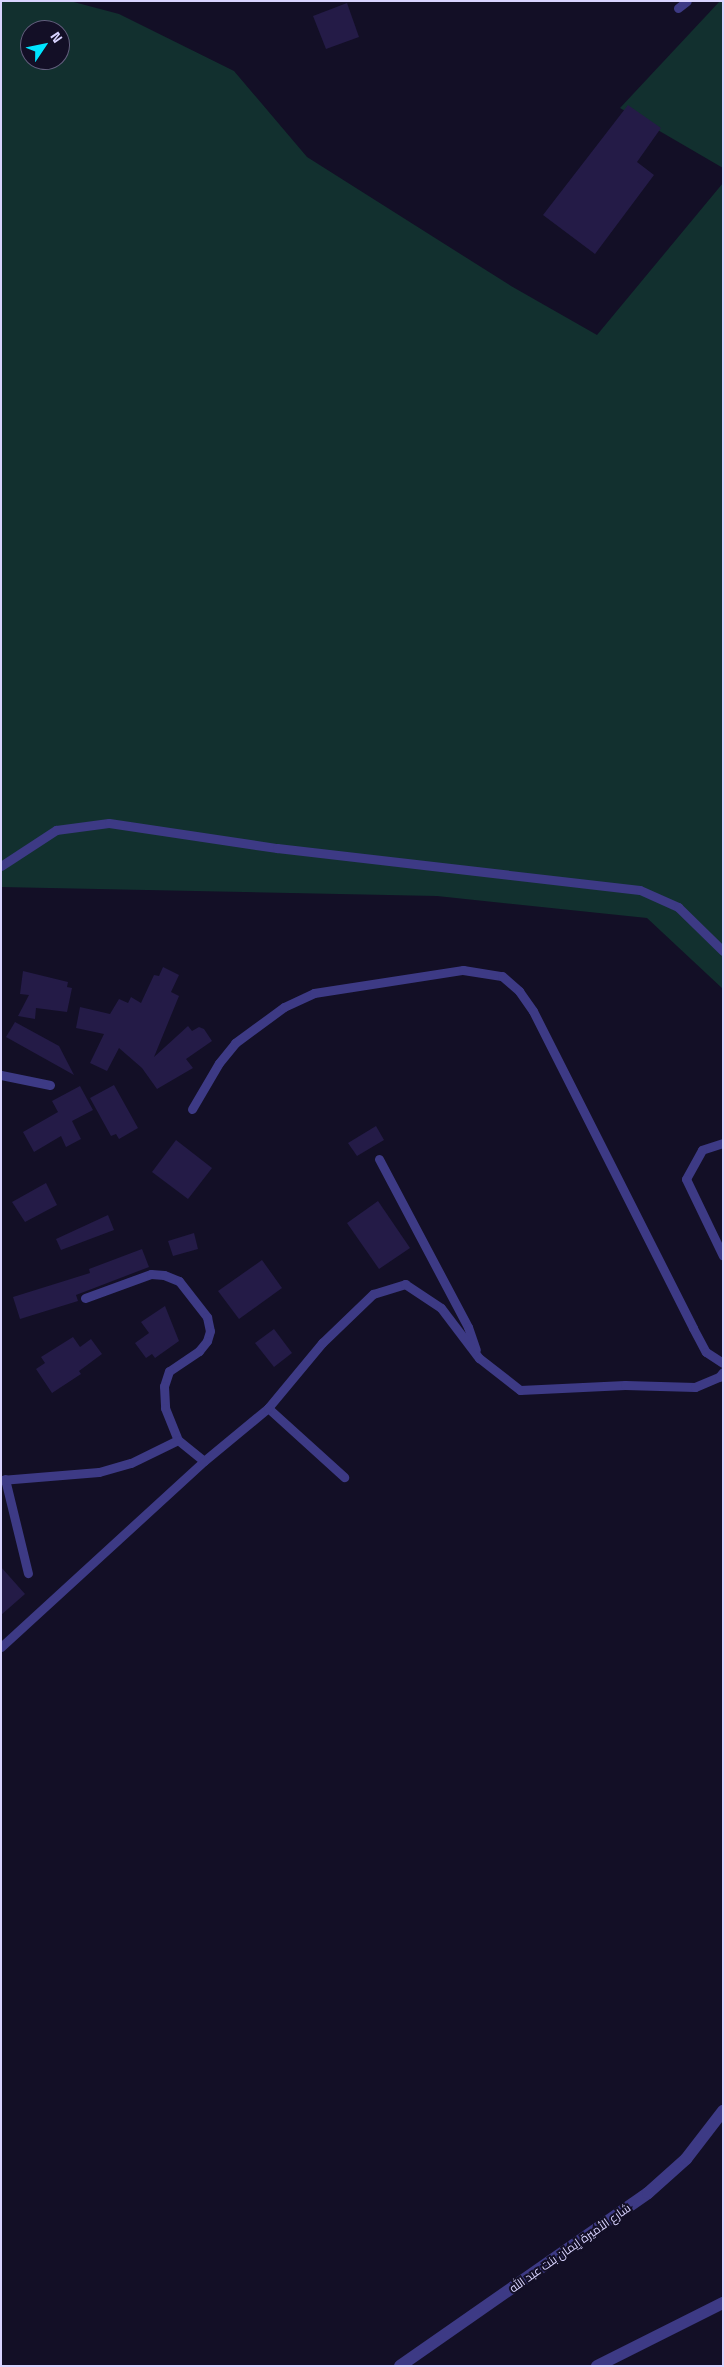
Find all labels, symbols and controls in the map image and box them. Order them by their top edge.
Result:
north arrow [20,20,70,70]
text: N [46,27,68,47]
street label: شارع الأميرة إيمان بنت عبد الله [507,2201,633,2295]

